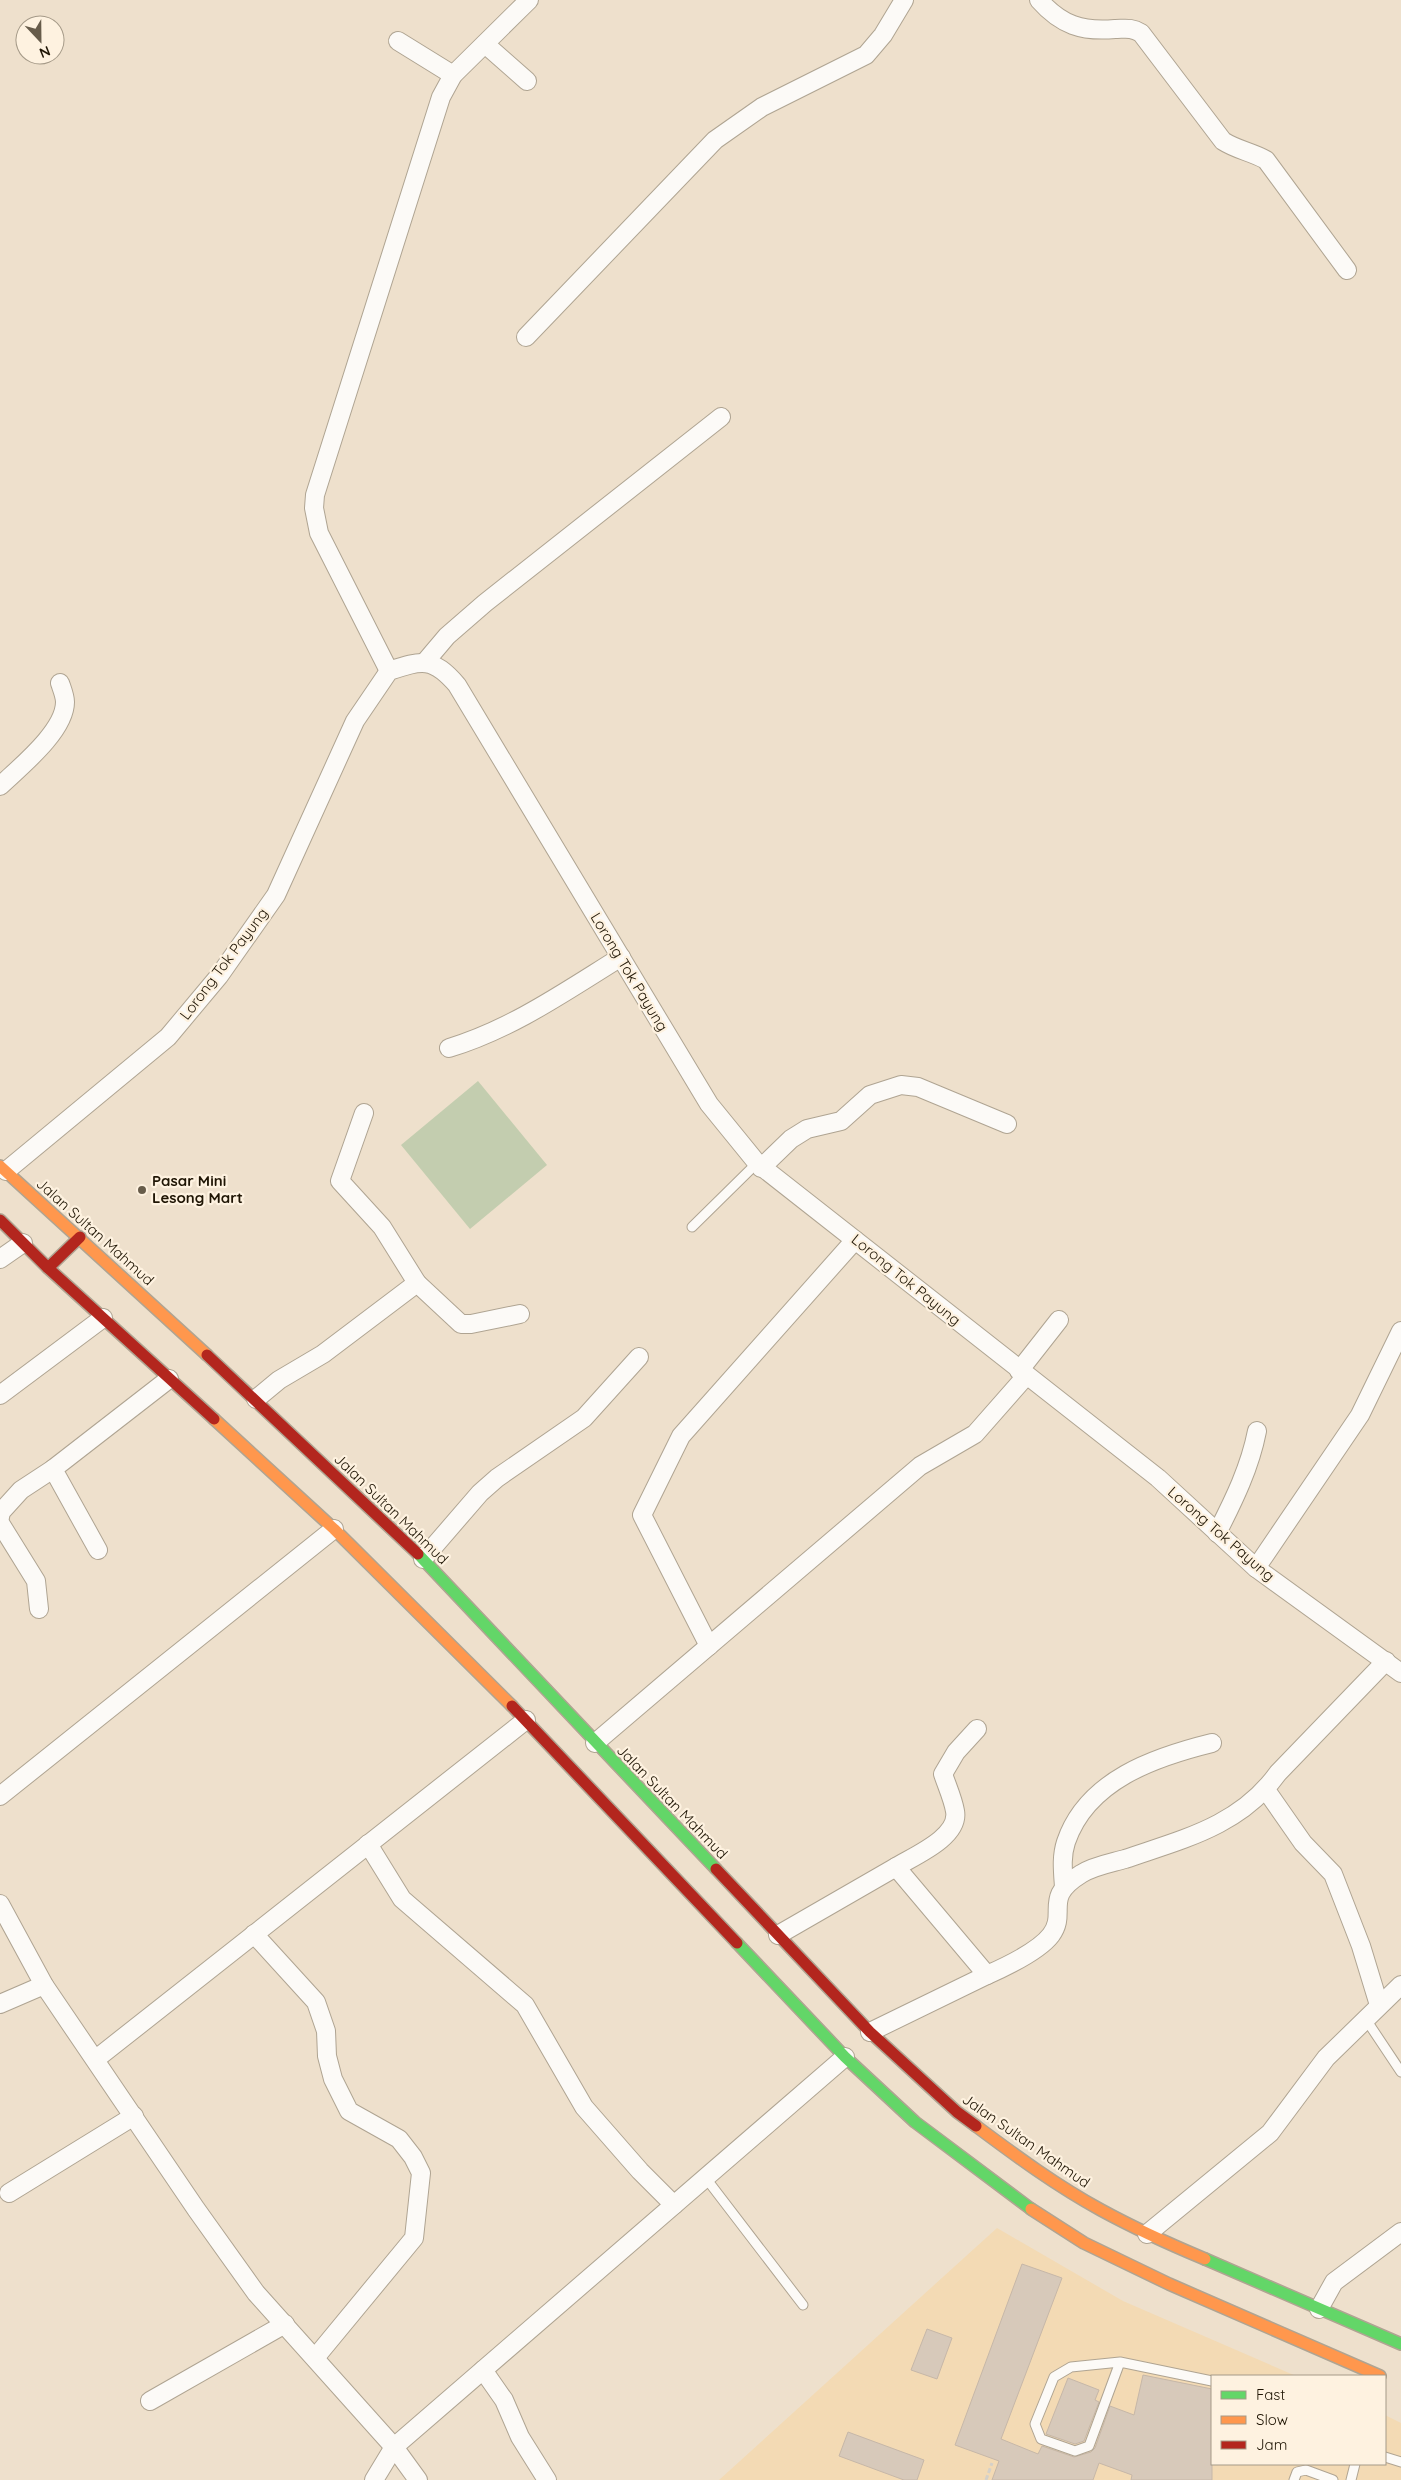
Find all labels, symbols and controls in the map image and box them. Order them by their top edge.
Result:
north arrow [15,15,65,65]
text: N [37,42,53,62]
street label: Lorong Tok Payung [175,904,272,1023]
street label: Lorong Tok Payung [586,909,672,1035]
place label: Pasar Mini Lesong Mart [152,1171,243,1207]
street label: Jalan Sultan Mahmud [33,1174,158,1289]
marker: Pasar Mini Lesong Mart [136,1184,148,1196]
street label: Lorong Tok Payung [848,1230,965,1330]
street label: Jalan Sultan Mahmud [330,1449,452,1568]
street label: Lorong Tok Payung [1164,1482,1279,1585]
street label: Jalan Sultan Mahmud [613,1741,732,1863]
street label: Jalan Sultan Mahmud [959,2089,1094,2192]
legend [1211,2375,1386,2465]
text: Fast [1256,2385,1285,2404]
text: Slow [1256,2410,1288,2429]
text: Jam [1256,2435,1287,2454]

